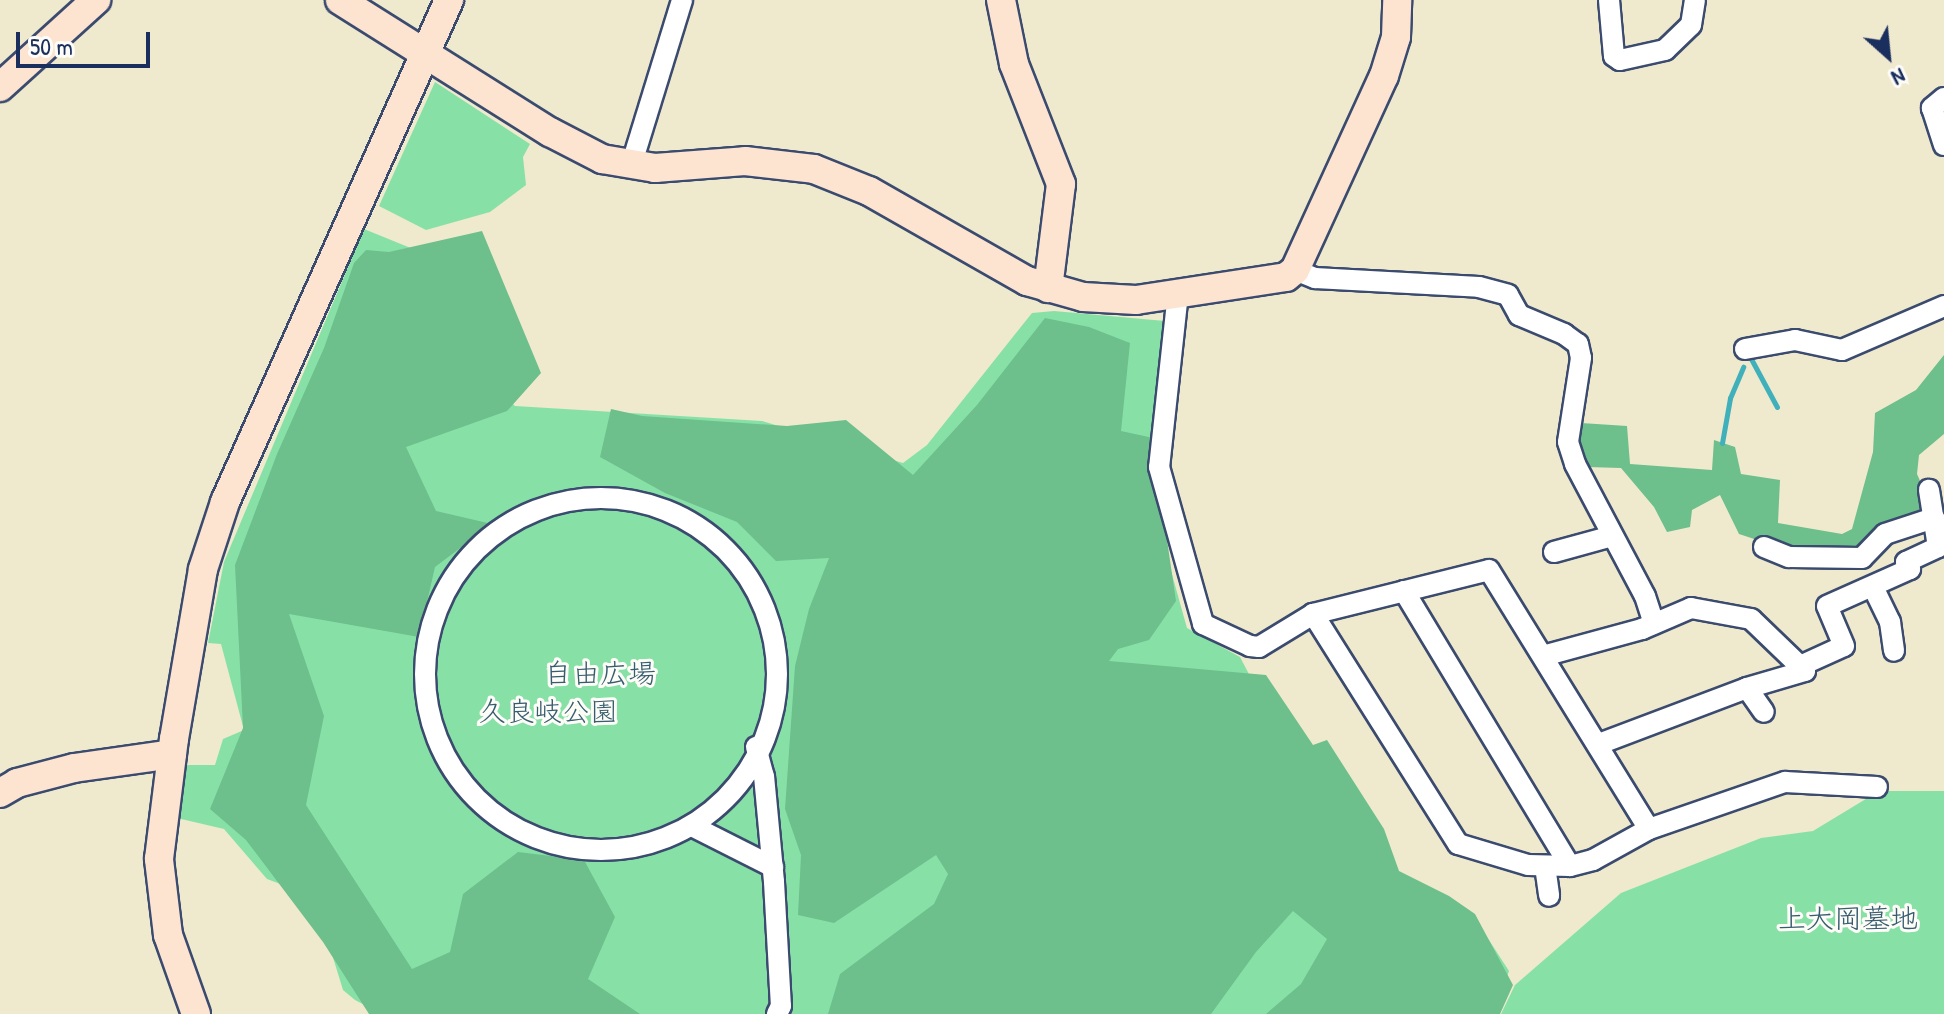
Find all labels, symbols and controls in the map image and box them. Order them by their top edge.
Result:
scale bar [20,16,154,66]
north arrow [1848,16,1928,96]
text: 50 m [30,30,73,62]
text: N [1887,61,1911,93]
park label: 自由広場 [544,656,656,690]
park label: 久良岐公園 [478,694,618,728]
park label: 上大岡墓地 [1778,901,1918,935]

